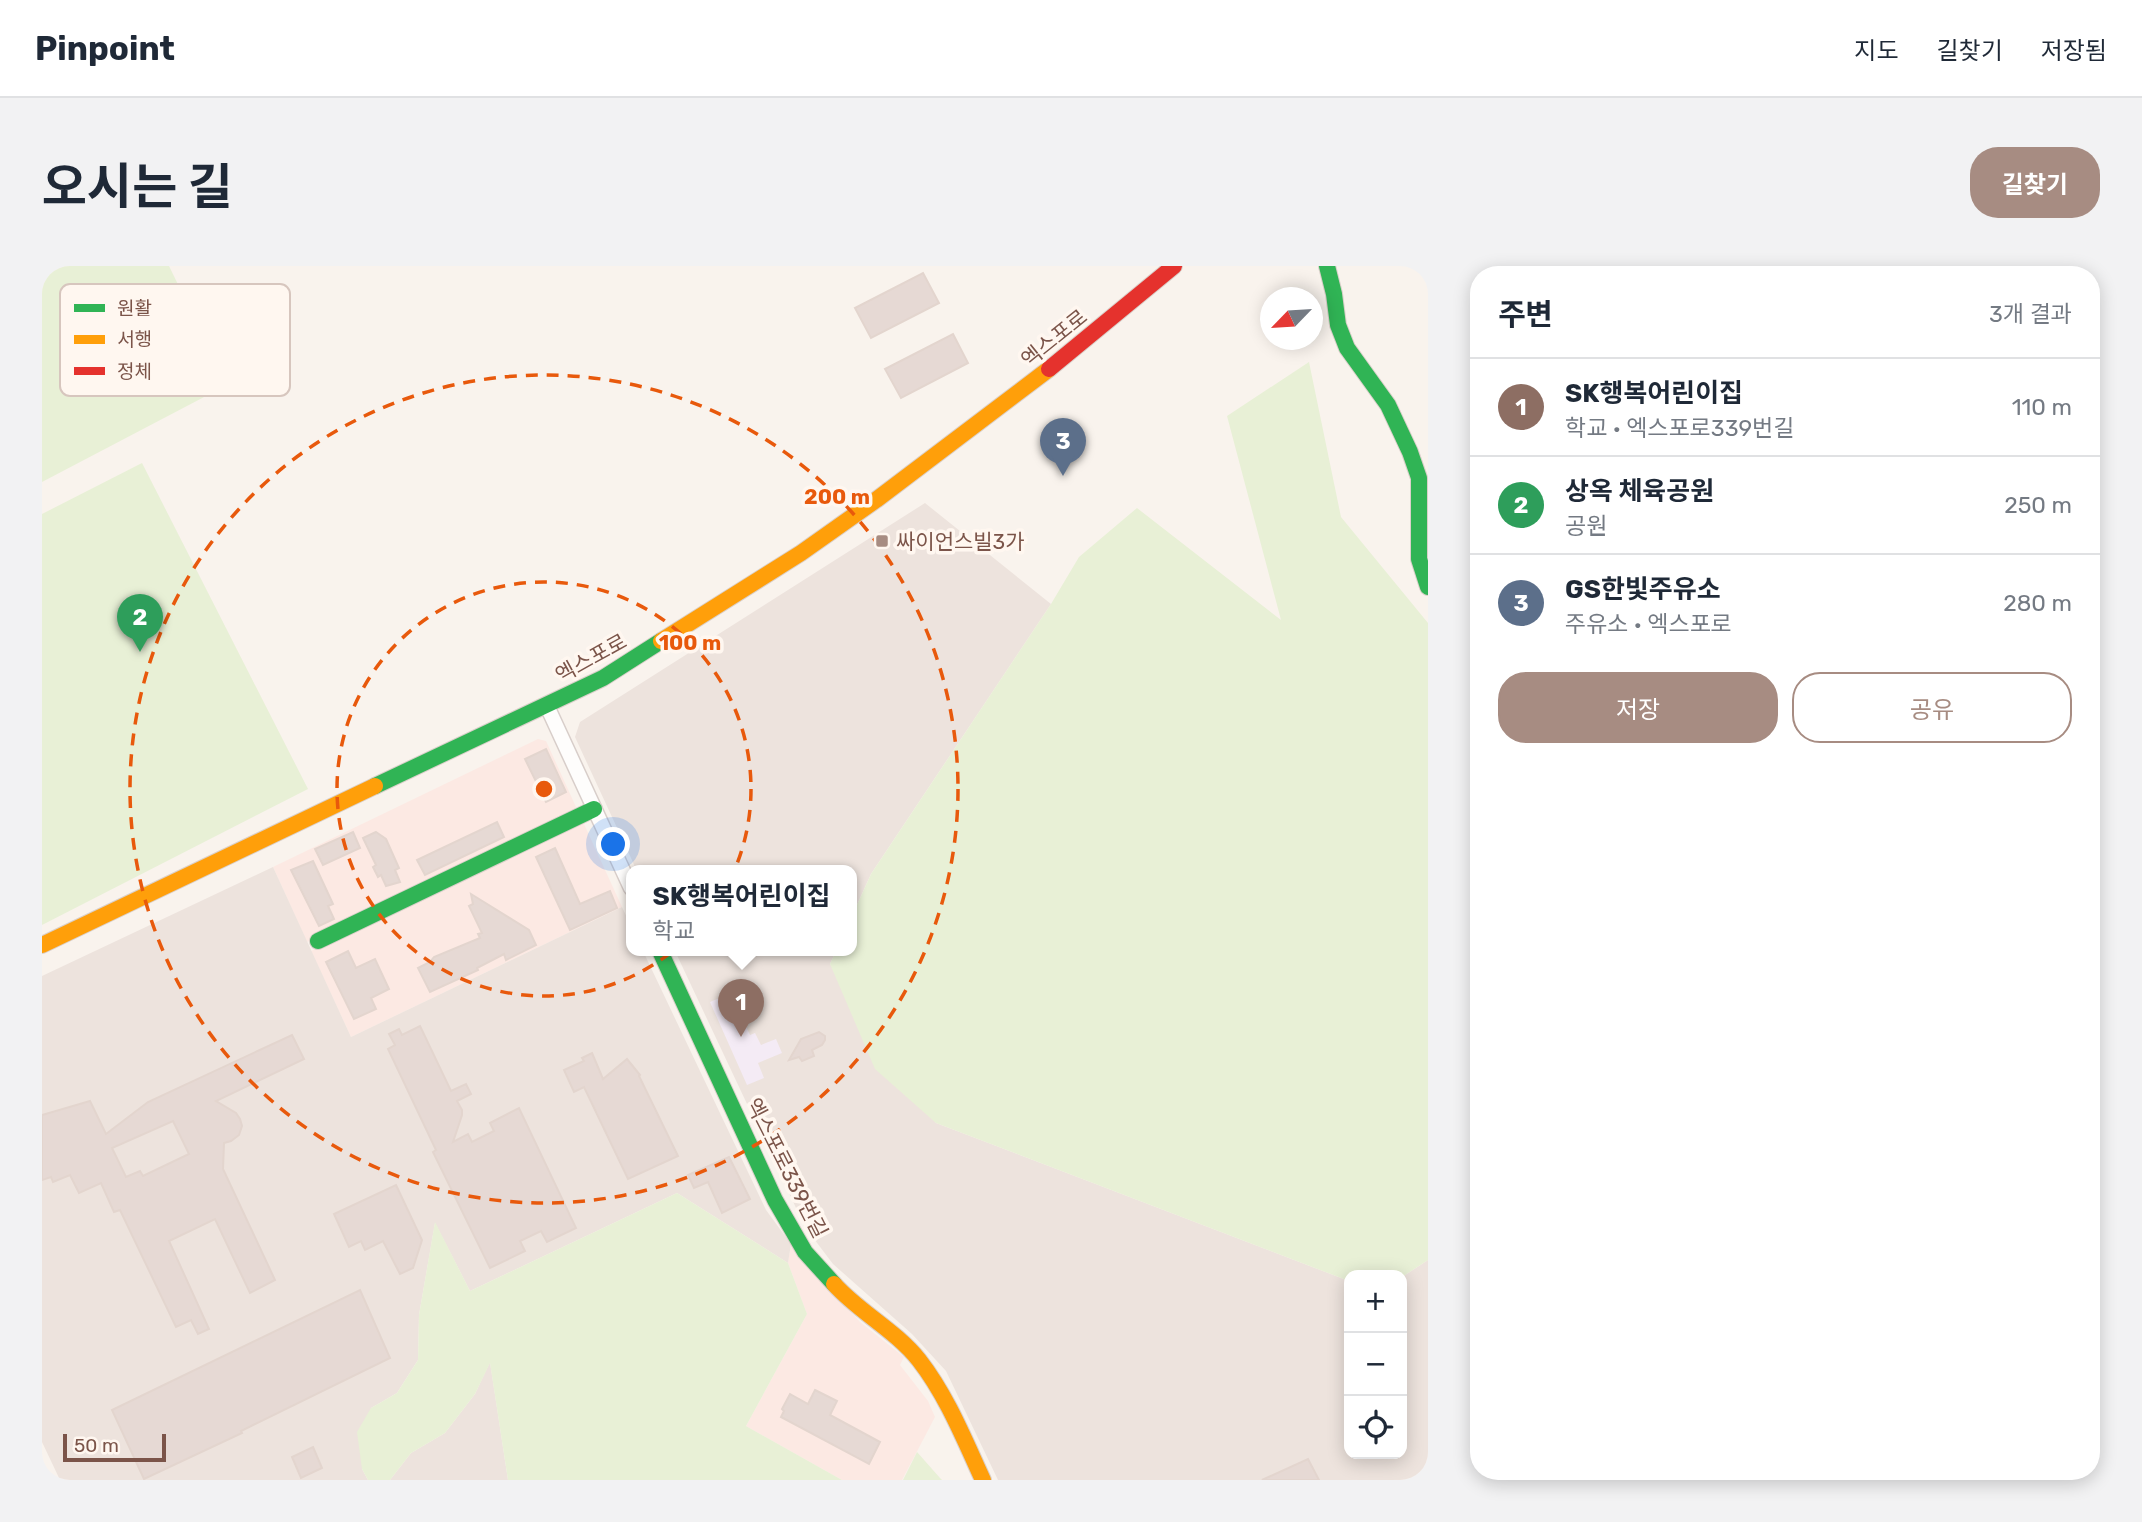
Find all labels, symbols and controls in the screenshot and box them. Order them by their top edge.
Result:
text: Pinpoint [35,29,175,68]
text: 지도 [1854,37,1899,65]
text: 길찾기 [1937,37,2003,65]
text: 저장됨 [2041,37,2107,65]
button: 길찾기 [1970,147,2100,218]
text: 오시는 길 [42,158,233,216]
legend [60,284,290,396]
north arrow [1260,287,1323,350]
text: 원활 [117,297,152,320]
text: 주변 [1498,297,1553,333]
text: 3개 결과 [1989,300,2072,328]
street label: 엑스포로 [1016,304,1092,372]
text: 서행 [117,328,152,351]
text: 정체 [117,360,152,383]
text: SK행복어린이집 [1565,378,1743,409]
text: 1 [1515,393,1527,421]
text: 110 m [2012,393,2072,421]
text: 학교 · 엑스포로339번길 [1565,414,1794,442]
pin: 3 [1040,418,1086,476]
text: 상옥 체육공원 [1565,476,1714,507]
text: 200 m [804,484,870,509]
text: 2 [1514,491,1528,519]
text: 250 m [2004,491,2072,519]
text: 공원 [1565,512,1607,540]
place label: 싸이언스빌3가 [896,529,1025,554]
marker: 싸이언스빌3가 [874,533,890,549]
text: GS한빛주유소 [1565,574,1721,605]
text: 3 [1513,589,1529,617]
text: 280 m [2003,589,2072,617]
pin: 2 [117,594,163,652]
text: 주유소 · 엑스포로 [1565,610,1732,638]
street label: 엑스포로 [551,628,631,688]
text: 100 m [659,630,721,655]
button: 저장 [1498,672,1778,743]
button: 공유 [1792,672,2072,743]
centre of rings [532,777,556,801]
your location [596,827,630,861]
popup [626,865,857,956]
text: SK행복어린이집 [653,881,831,912]
text: 학교 [653,917,695,945]
pin: 1 [718,979,764,1037]
street label: 엑스포로339번길 [741,1094,833,1242]
map controls [1344,1270,1407,1459]
button: + [1344,1270,1407,1333]
button: − [1344,1333,1407,1396]
button: locate [1344,1396,1407,1459]
scale bar [63,1431,166,1463]
text: 50 m [74,1434,119,1457]

